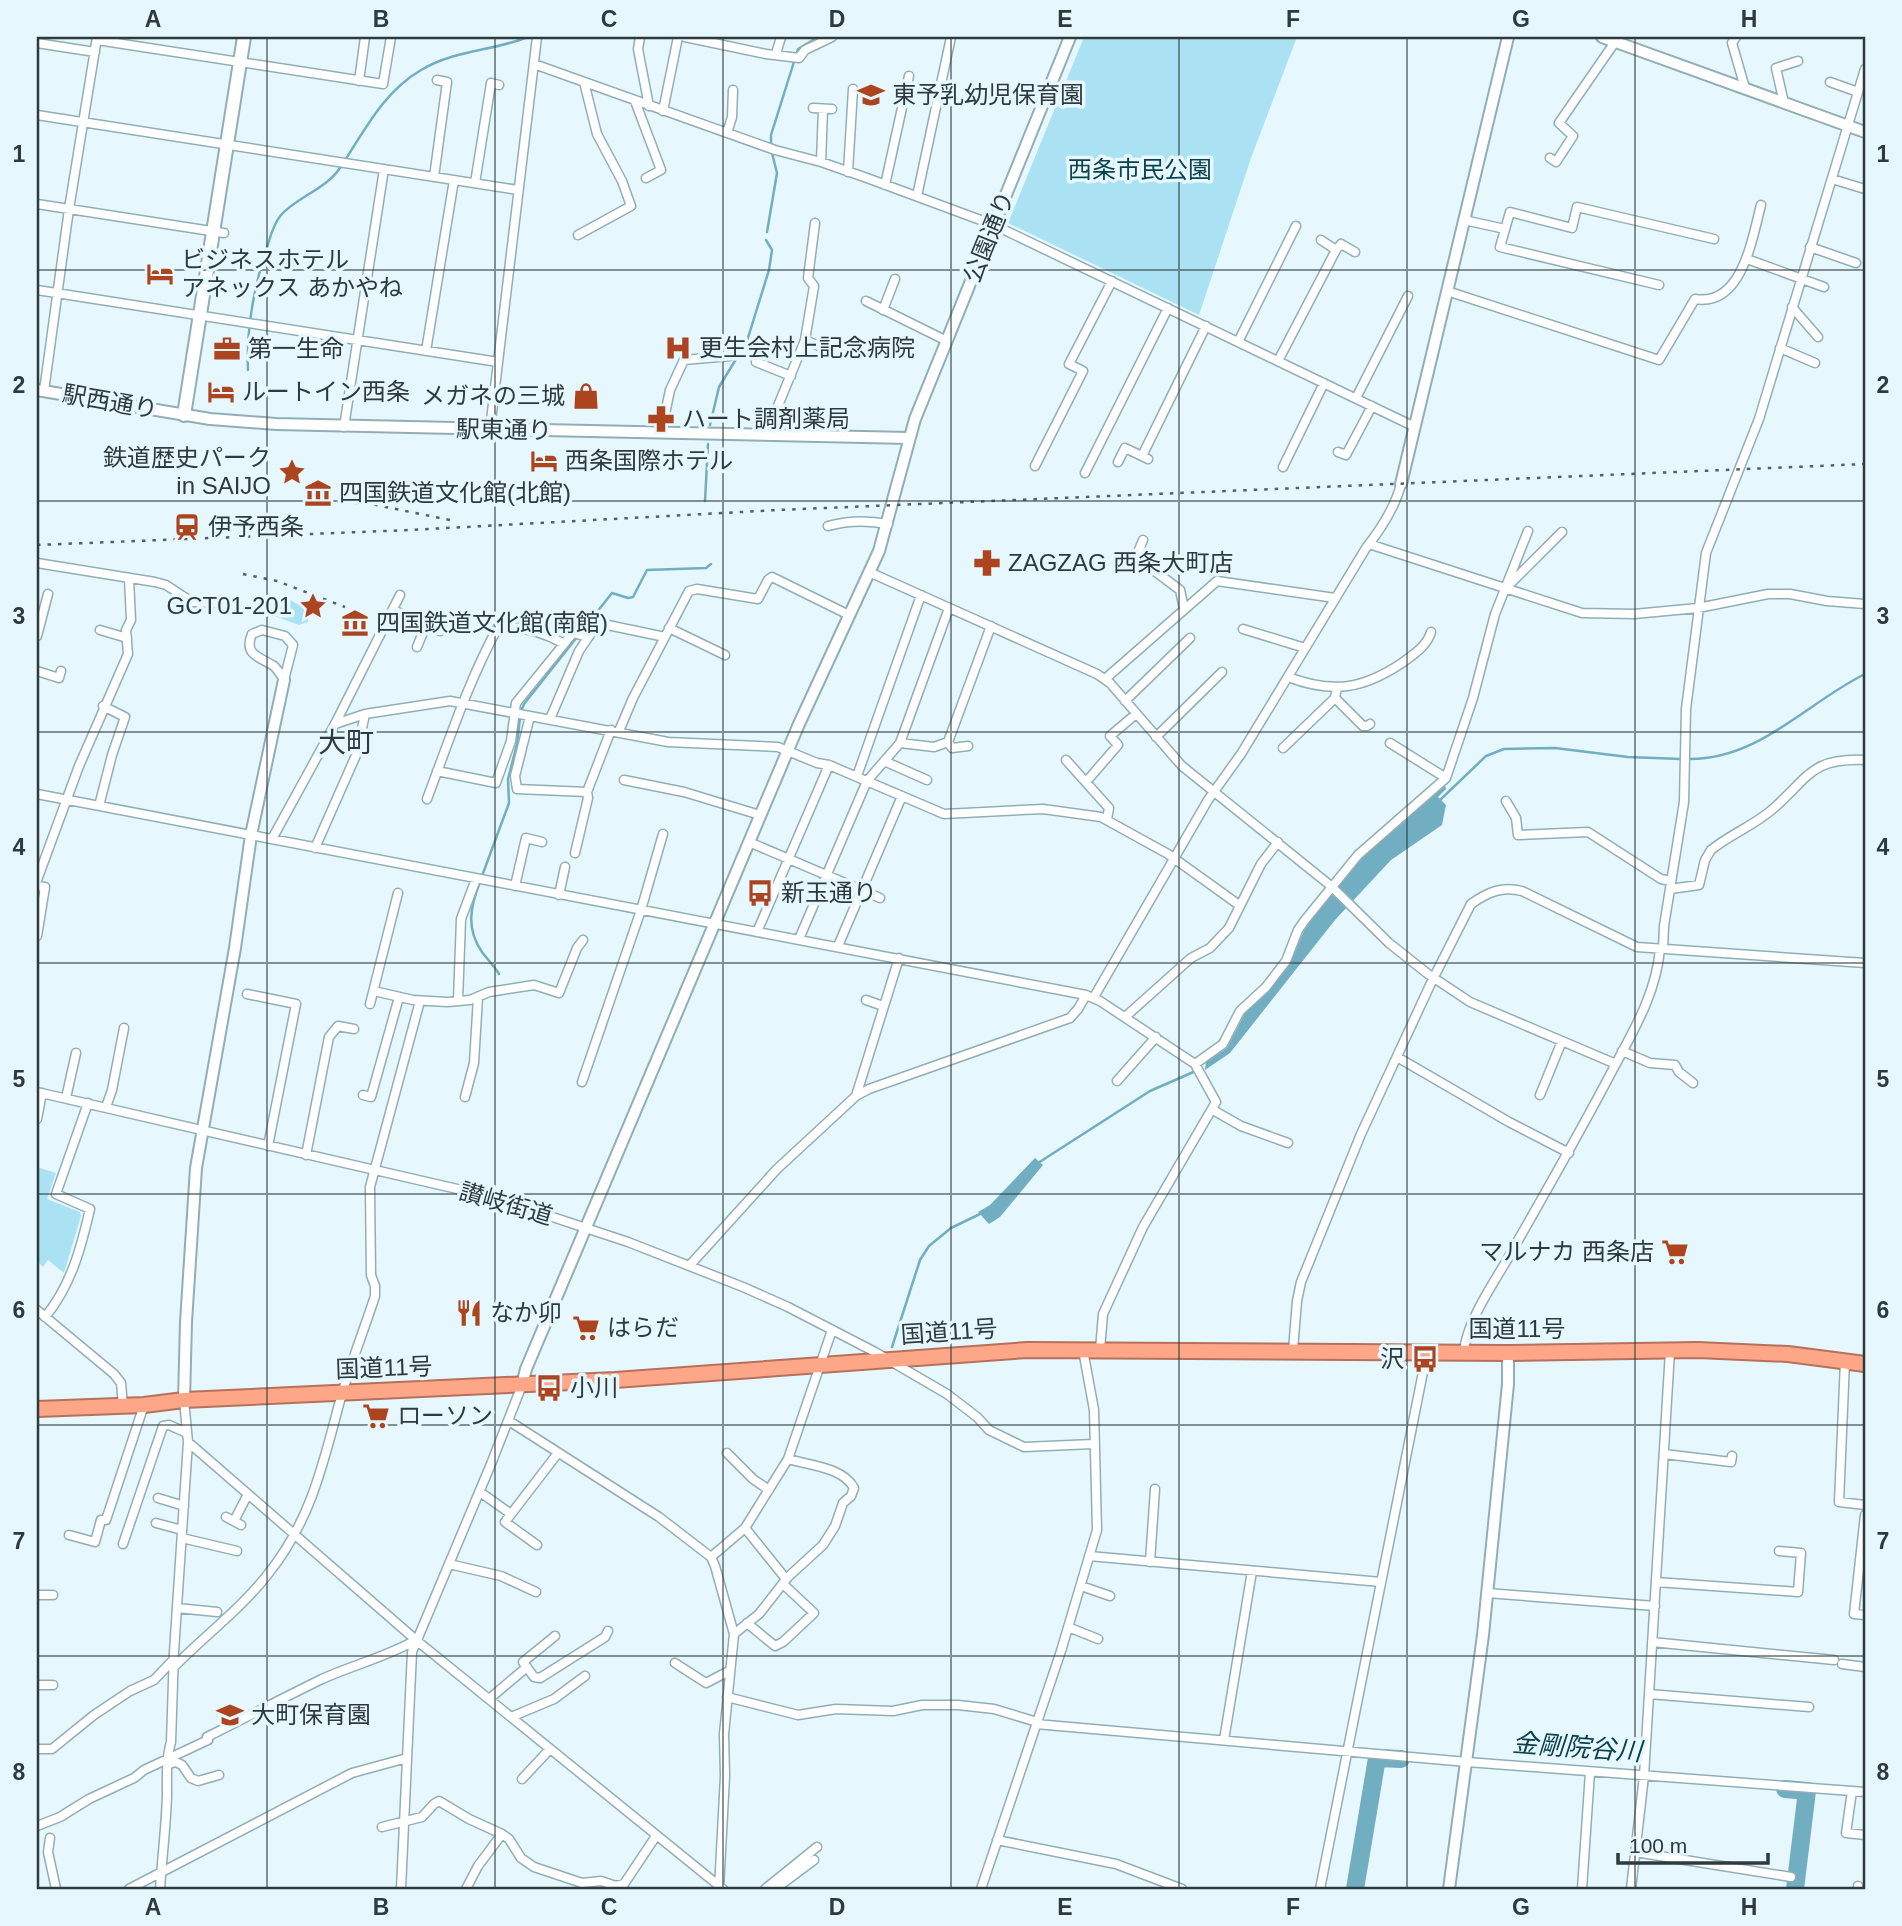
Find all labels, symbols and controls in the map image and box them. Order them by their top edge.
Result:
text: A [145,6,161,32]
text: B [373,6,389,32]
text: C [601,6,617,32]
text: D [829,6,845,32]
text: E [1057,6,1073,32]
text: F [1286,6,1300,32]
text: G [1512,6,1530,32]
text: H [1741,6,1757,32]
school or university icon: 東予乳幼児保育園 [856,80,886,110]
place label: 東予乳幼児保育園 [892,81,1084,108]
text: 1 [13,141,26,167]
text: 1 [1877,141,1890,167]
park label: 西条市民公園 [1068,156,1212,183]
street label: 公園通り [958,187,1019,286]
place label: ビジネスホテル アネックス あかやね [181,246,403,301]
hotel icon: ビジネスホテル アネックス あかやね [145,259,175,289]
hospital icon: 更生会村上記念病院 [663,333,693,363]
office icon: 第一生命 [212,334,242,364]
place label: 更生会村上記念病院 [699,334,915,361]
place label: 第一生命 [248,335,344,362]
text: 2 [13,372,25,398]
text: 2 [1877,372,1889,398]
hotel icon: ルートイン西条 [206,377,236,407]
place label: ルートイン西条 [242,378,410,405]
street label: 駅西通り [60,380,160,423]
shop icon: メガネの三城 [571,381,601,411]
place label: メガネの三城 [421,382,565,409]
pharmacy icon: ハート調剤薬局 [646,404,676,434]
place label: ハート調剤薬局 [682,405,850,432]
street label: 駅東通り [456,415,552,444]
place label: 鉄道歴史パーク in SAIJO [103,444,271,499]
hotel icon: 西条国際ホテル [529,446,559,476]
place label: 西条国際ホテル [565,447,733,474]
place icon: 鉄道歴史パーク in SAIJO [277,457,307,487]
museum icon: 四国鉄道文化館(北館) [303,478,333,508]
place label: 四国鉄道文化館(北館) [339,479,571,506]
station icon: 伊予西条 [172,512,202,542]
place label: 伊予西条 [208,513,304,540]
pharmacy icon: ZAGZAG 西条大町店 [972,548,1002,578]
place label: ZAGZAG 西条大町店 [1008,549,1233,576]
place icon: GCT01-201 [298,591,328,621]
place label: GCT01-201 [167,592,292,619]
text: 3 [13,603,25,629]
text: 3 [1877,603,1889,629]
museum icon: 四国鉄道文化館(南館) [340,608,370,638]
place label: 四国鉄道文化館(南館) [376,609,608,636]
district label: 大町 [318,727,374,758]
text: 4 [13,834,26,860]
text: 4 [1877,834,1890,860]
bus stop icon: 新玉通り [745,878,775,908]
place label: 新玉通り [781,879,877,906]
text: 5 [13,1066,26,1092]
text: 5 [1877,1066,1890,1092]
street label: 讃岐街道 [456,1177,556,1230]
supermarket icon: マルナカ 西条店 [1660,1237,1690,1267]
place label: マルナカ 西条店 [1479,1238,1654,1265]
text: 6 [13,1297,25,1323]
text: 6 [1877,1297,1889,1323]
restaurant icon: なか卯 [454,1298,484,1328]
place label: なか卯 [490,1299,562,1326]
supermarket icon: はらだ [571,1313,601,1343]
place label: はらだ [607,1314,679,1341]
street label: 国道11号 [900,1315,998,1348]
street label: 国道11号 [1469,1315,1565,1342]
bus stop icon: 沢 [1410,1344,1440,1374]
place label: 沢 [1380,1345,1404,1372]
street label: 国道11号 [335,1352,433,1383]
bus stop icon: 小川 [534,1373,564,1403]
place label: 小川 [570,1374,618,1401]
supermarket icon: ローソン [361,1401,391,1431]
place label: ローソン [397,1402,493,1429]
text: 7 [13,1528,25,1554]
text: 7 [1877,1528,1889,1554]
school or university icon: 大町保育園 [215,1700,245,1730]
place label: 大町保育園 [251,1701,371,1728]
water label: 金剛院谷川 [1511,1728,1646,1767]
text: 8 [13,1759,26,1785]
text: 8 [1877,1759,1890,1785]
scale bar [1618,1821,1769,1865]
text: 100 m [1629,1834,1687,1857]
text: A [145,1894,161,1920]
text: B [373,1894,389,1920]
text: C [601,1894,617,1920]
text: D [829,1894,845,1920]
text: E [1057,1894,1073,1920]
text: F [1286,1894,1300,1920]
text: G [1512,1894,1530,1920]
text: H [1741,1894,1757,1920]

